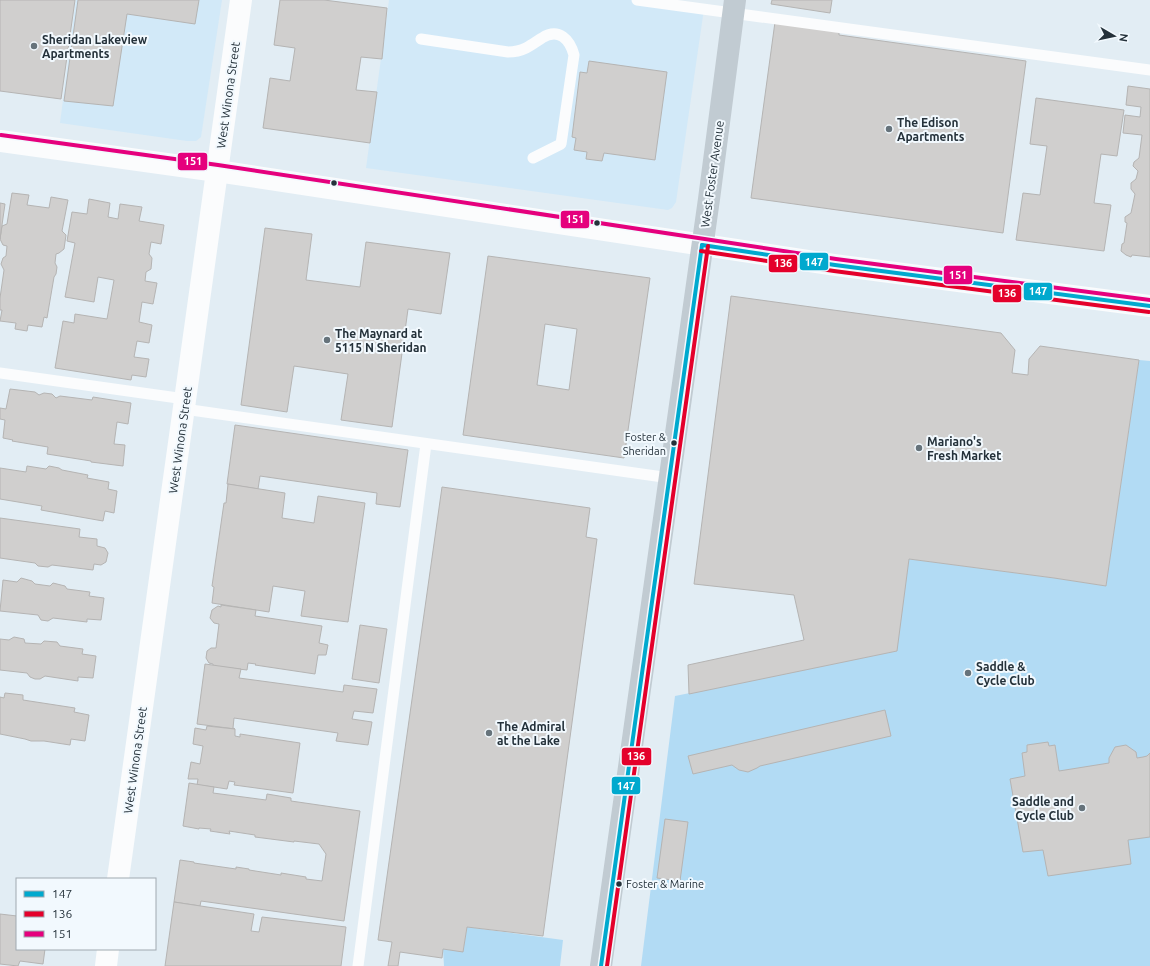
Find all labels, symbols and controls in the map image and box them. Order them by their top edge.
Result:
north arrow [1094,16,1134,56]
place label: Sheridan Lakeview Apartments [42,33,148,60]
text: N [1117,33,1130,43]
marker: Sheridan Lakeview Apartments [29,41,39,51]
street label: West Winona Street [214,41,242,149]
place label: The Edison Apartments [897,116,965,143]
street label: West Foster Avenue [698,120,726,228]
marker: The Edison Apartments [884,124,894,134]
line badge: 151 [177,152,208,171]
text: 151 [184,155,202,167]
unlabelled marker [329,178,339,188]
line badge: 151 [560,210,590,229]
text: 151 [566,213,584,225]
unlabelled marker [592,218,602,228]
line badge: 147 [799,252,829,271]
line badge: 136 [768,254,798,273]
text: 147 [805,256,823,268]
text: 136 [774,257,792,269]
line badge: 151 [943,265,973,285]
text: 151 [949,269,967,281]
line badge: 147 [1023,282,1053,301]
line badge: 136 [992,284,1022,303]
text: 147 [1029,285,1047,297]
text: 136 [998,287,1016,299]
place label: The Maynard at 5115 N Sheridan [335,327,426,354]
marker: The Maynard at 5115 N Sheridan [322,335,332,345]
street label: West Winona Street [166,386,194,494]
place label: Foster & Sheridan [623,431,667,457]
place label: Mariano's Fresh Market [927,435,1001,462]
marker: Foster & Sheridan [669,438,679,448]
marker: Mariano's Fresh Market [914,443,924,453]
place label: Saddle & Cycle Club [976,660,1035,687]
marker: Saddle & Cycle Club [963,668,973,678]
street label: West Winona Street [121,706,149,814]
place label: The Admiral at the Lake [497,720,566,747]
marker: The Admiral at the Lake [484,728,494,738]
line badge: 136 [621,747,652,766]
text: 136 [627,750,645,762]
line badge: 147 [611,776,641,795]
text: 147 [617,780,635,792]
place label: Saddle and Cycle Club [1012,795,1074,822]
marker: Saddle and Cycle Club [1077,803,1087,813]
legend [16,878,156,950]
place label: Foster & Marine [626,878,704,890]
marker: Foster & Marine [614,879,624,889]
text: 147 [52,887,72,900]
text: 136 [52,907,73,920]
text: 151 [52,927,72,940]

